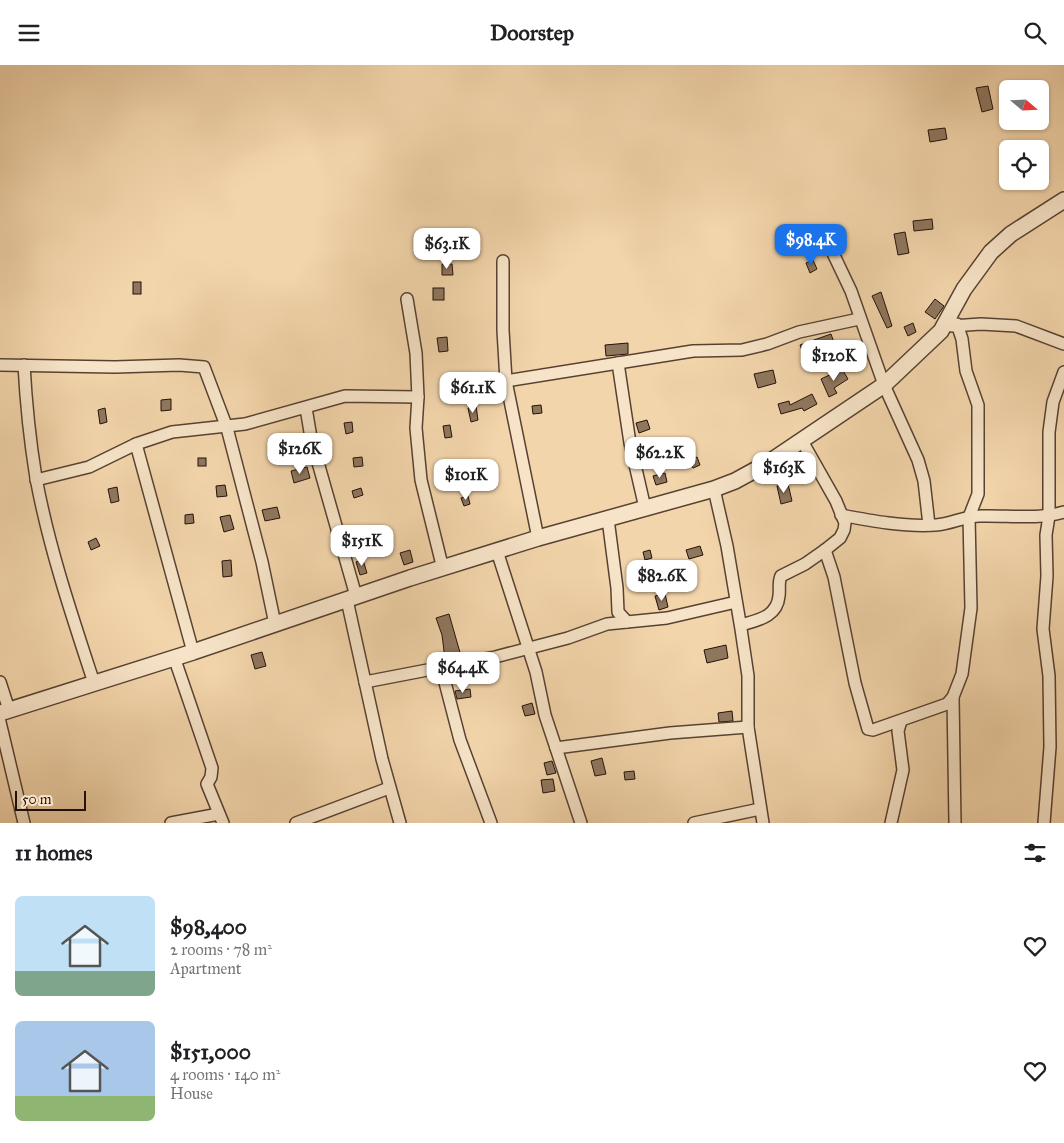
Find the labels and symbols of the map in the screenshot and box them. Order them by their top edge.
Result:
north arrow [999,80,1049,130]
pin: $98.4K [770,223,852,266]
pin: $63.1K [406,227,488,270]
pin: $120K [799,339,869,382]
pin: $61.1K [432,371,514,414]
pin: $126K [265,433,335,475]
pin: $62.2K [619,437,701,479]
pin: $163K [749,451,819,494]
pin: $101K [431,459,501,501]
pin: $151K [327,525,397,567]
pin: $82.6K [621,559,703,602]
pin: $64.4K [422,651,504,694]
scale bar [15,788,86,811]

